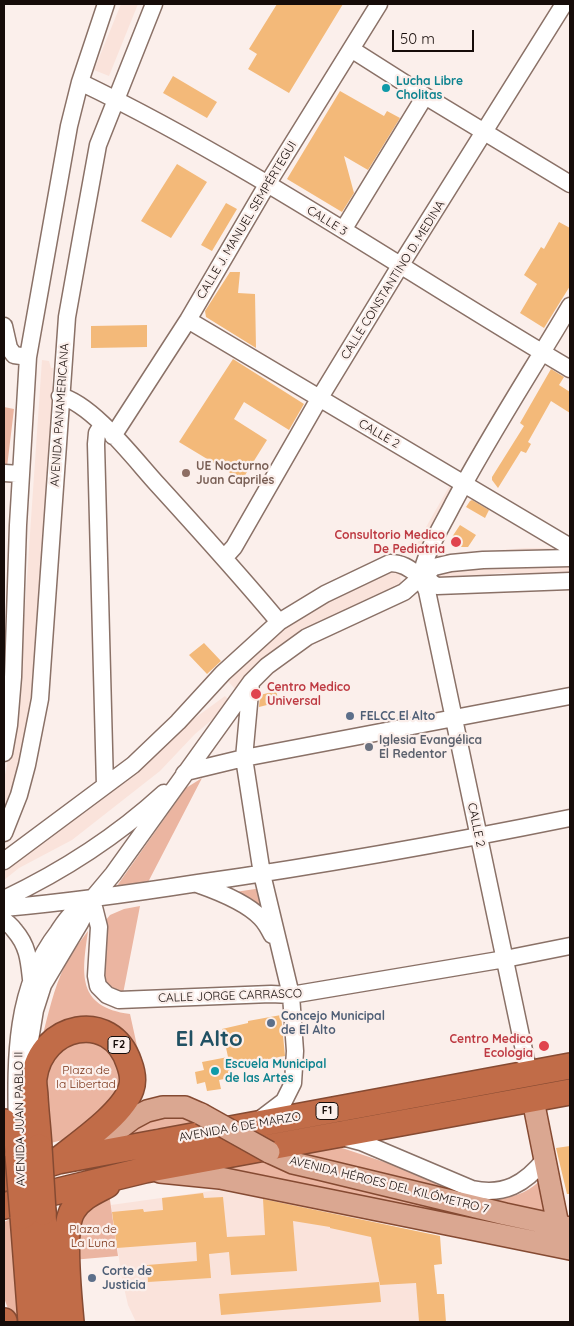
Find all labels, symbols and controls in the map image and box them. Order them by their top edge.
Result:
scale bar [394,20,476,52]
text: 50 m [400,29,435,48]
place label: Lucha Libre Cholitas [396,74,463,102]
marker: Lucha Libre Cholitas [380,82,392,94]
street label: CALLE J. MANUEL SEMPÉRTEGUI [194,139,300,301]
street label: CALLE CONSTANTINO D. MEDINA [338,198,448,362]
street label: CALLE 3 [304,203,350,239]
street label: AVENIDA PANAMERICANA [48,343,72,487]
street label: CALLE 2 [356,416,402,452]
place label: UE Nocturno Juan Capriles [196,459,274,487]
marker: UE Nocturno Juan Capriles [180,467,192,479]
place label: Consultorio Medico De Pediatria [335,528,445,556]
marker: Consultorio Medico De Pediatria [449,535,463,549]
place label: Centro Medico Universal [267,680,350,708]
marker: Centro Medico Universal [249,687,263,701]
place label: FELCC El Alto [360,709,435,723]
marker: FELCC El Alto [344,710,356,722]
place label: Iglesia Evangélica El Redentor [379,733,482,761]
marker: Iglesia Evangélica El Redentor [363,741,375,753]
street label: CALLE 2 [464,801,488,849]
street label: CALLE JORGE CARRASCO [158,986,302,1006]
place label: Concejo Municipal de El Alto [281,1009,385,1037]
marker: Concejo Municipal de El Alto [265,1017,277,1029]
district label: El Alto [175,1026,243,1052]
place label: Centro Medico Ecologia [450,1032,533,1060]
road number: F2 [108,1036,130,1054]
marker: Centro Medico Ecologia [537,1039,551,1053]
street label: AVENIDA JUAN PABLO II [12,1051,28,1187]
place label: Escuela Municipal de las Artes [225,1057,326,1085]
park label: Plaza de la Libertad [56,1063,116,1091]
marker: Escuela Municipal de las Artes [209,1065,221,1077]
road number: F1 [316,1102,338,1120]
street label: AVENIDA 6 DE MARZO [178,1109,302,1145]
street label: AVENIDA HÉROES DEL KILÓMETRO 7 [288,1153,490,1217]
park label: Plaza de La Luna [69,1222,117,1250]
place label: Corte de Justicia [102,1264,152,1292]
marker: Corte de Justicia [86,1272,98,1284]

